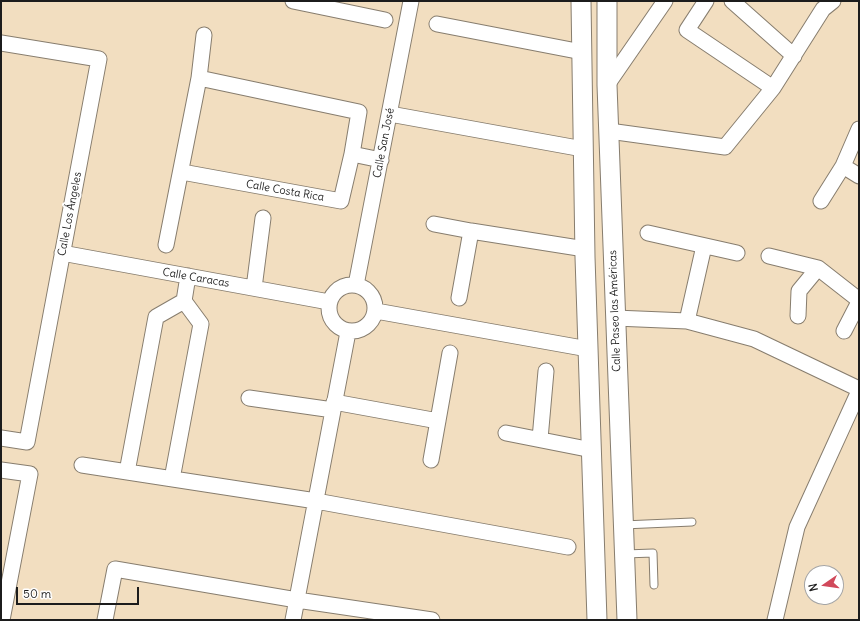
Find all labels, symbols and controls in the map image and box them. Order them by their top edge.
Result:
street label: Calle San José [371,107,397,179]
street label: Calle Los Ángeles [55,171,85,257]
street label: Calle Costa Rica [245,178,325,204]
street label: Calle Paseo las Américas [606,250,624,372]
street label: Calle Caracas [162,266,230,290]
north arrow [804,565,844,605]
scale bar [18,579,141,605]
text: N [806,582,821,593]
text: 50 m [23,586,51,601]

